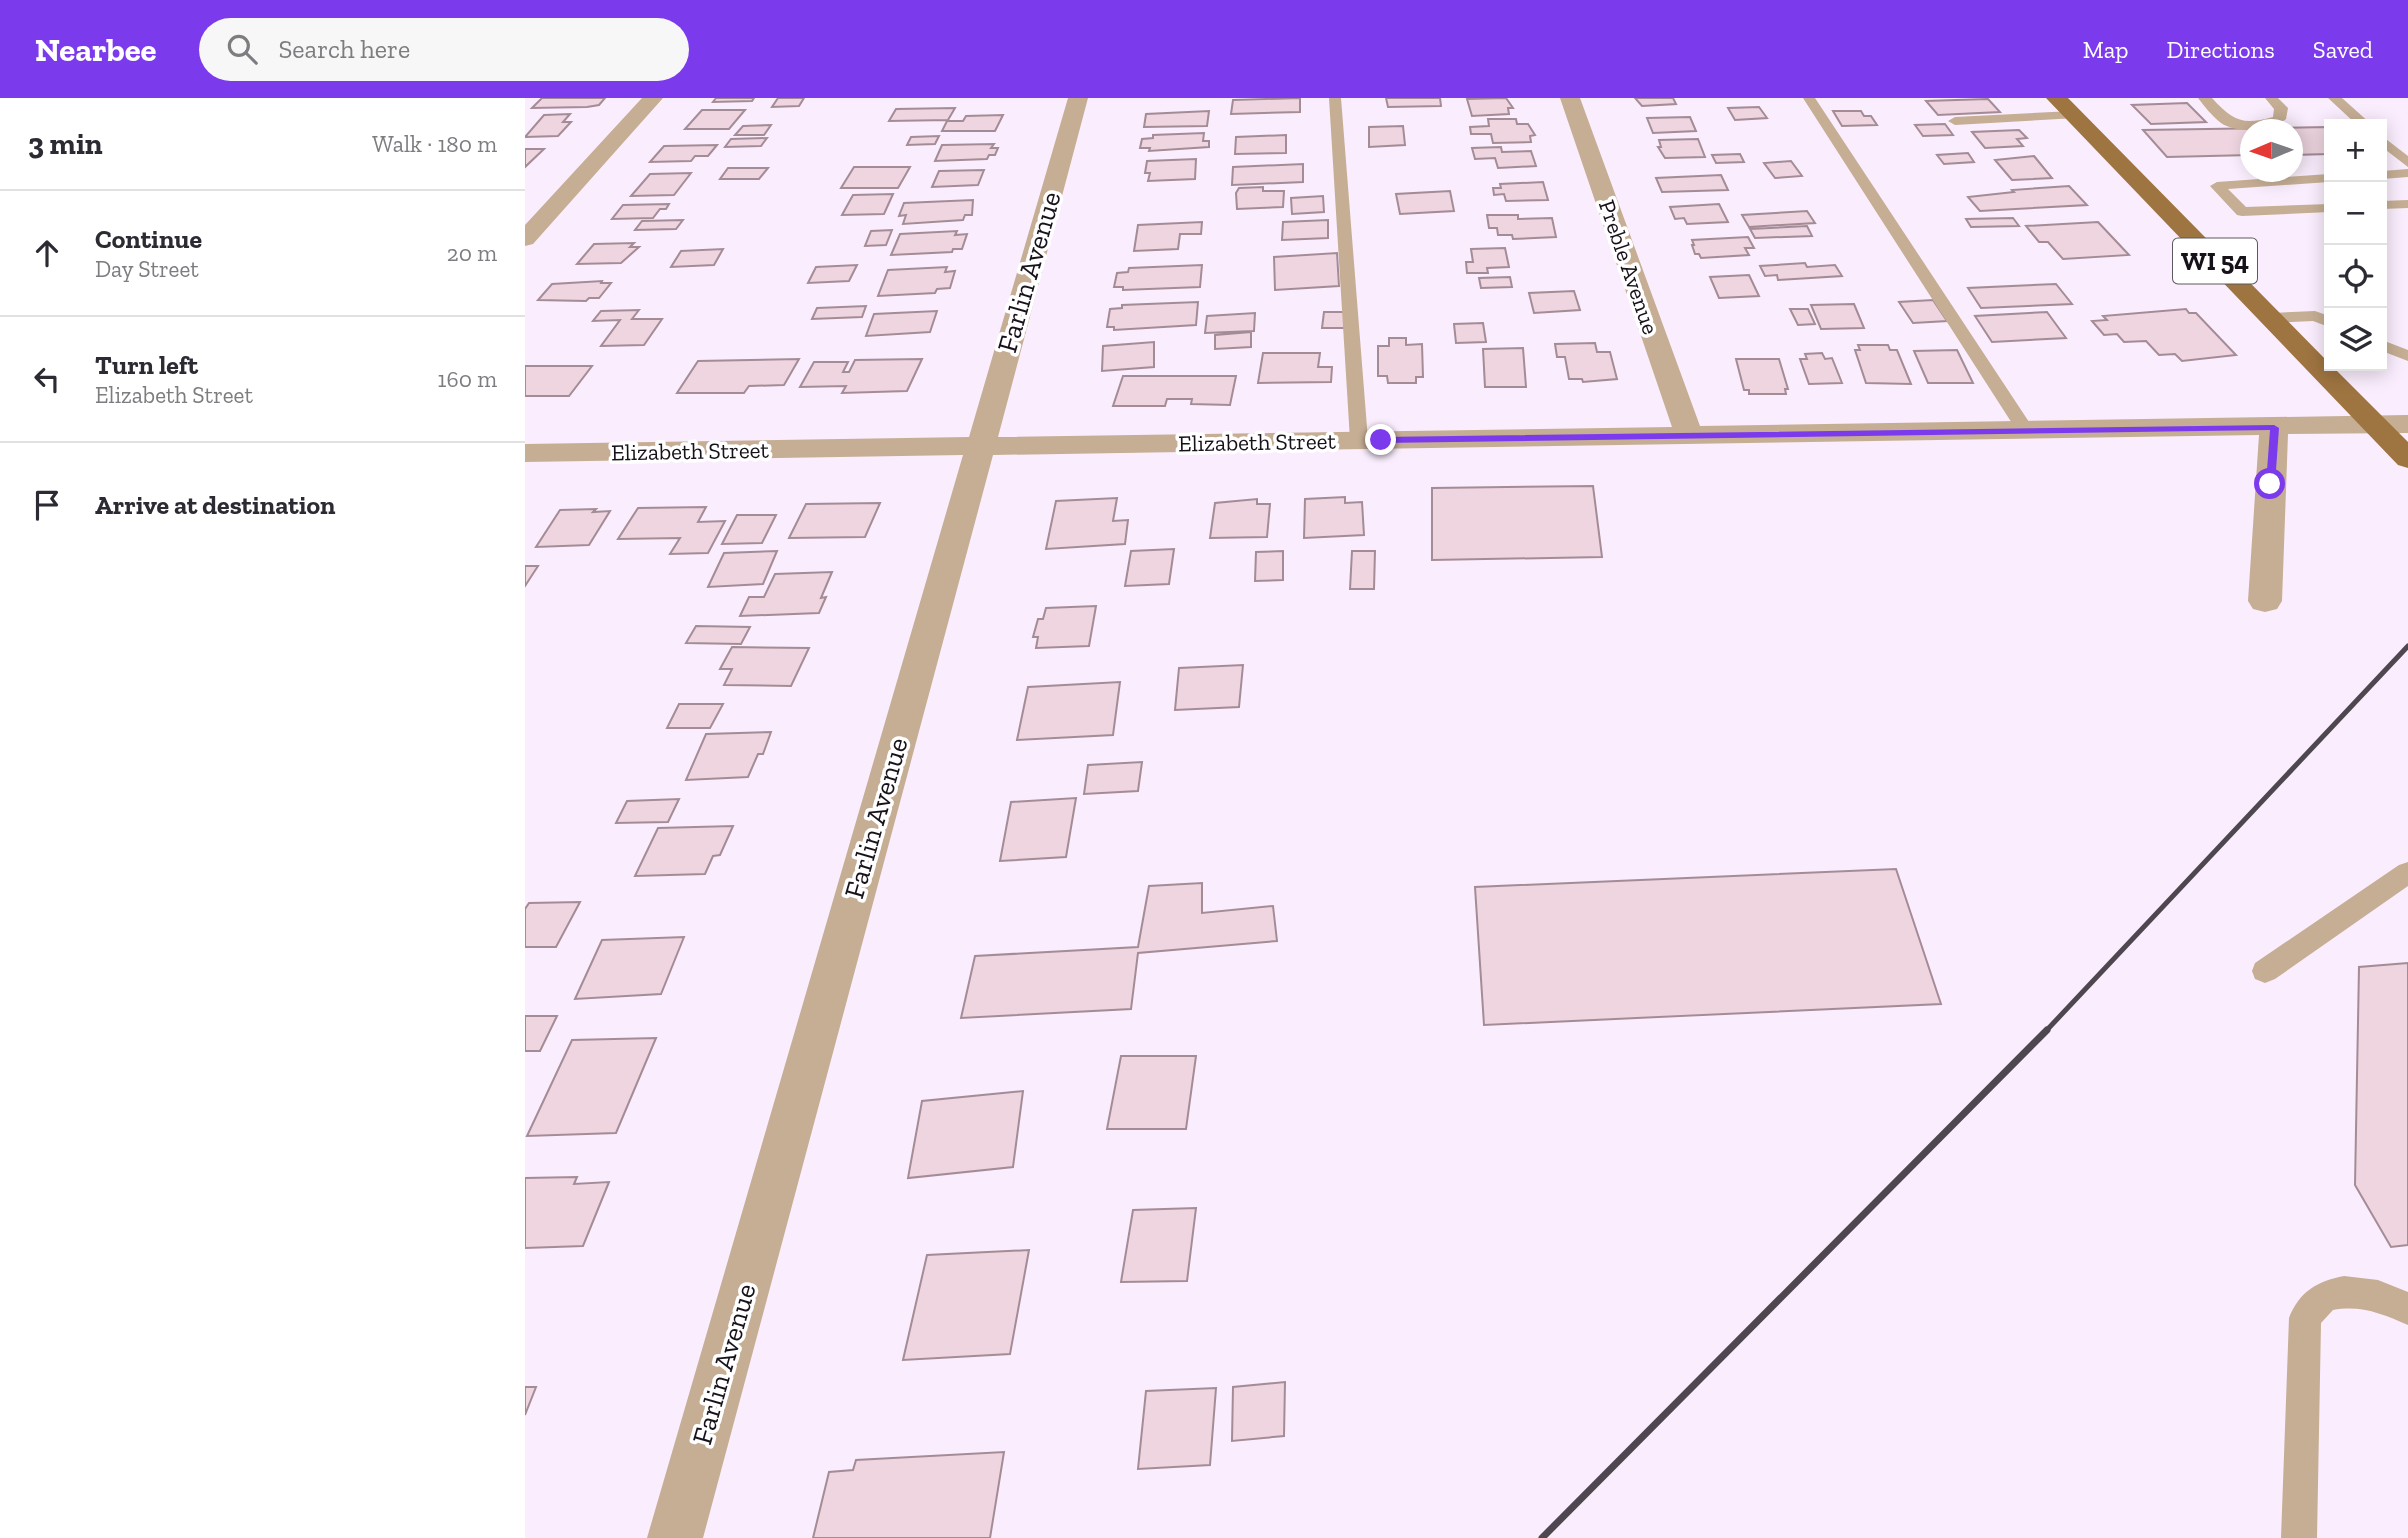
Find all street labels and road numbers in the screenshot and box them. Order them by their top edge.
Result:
street label: Farlin Avenue [990,188,1068,356]
street label: Preble Avenue [1593,196,1665,338]
road number: WI 54 [2173,238,2257,284]
street label: Elizabeth Street [1178,427,1337,457]
street label: Elizabeth Street [611,436,770,466]
street label: Farlin Avenue [837,734,915,902]
street label: Farlin Avenue [685,1280,763,1448]

